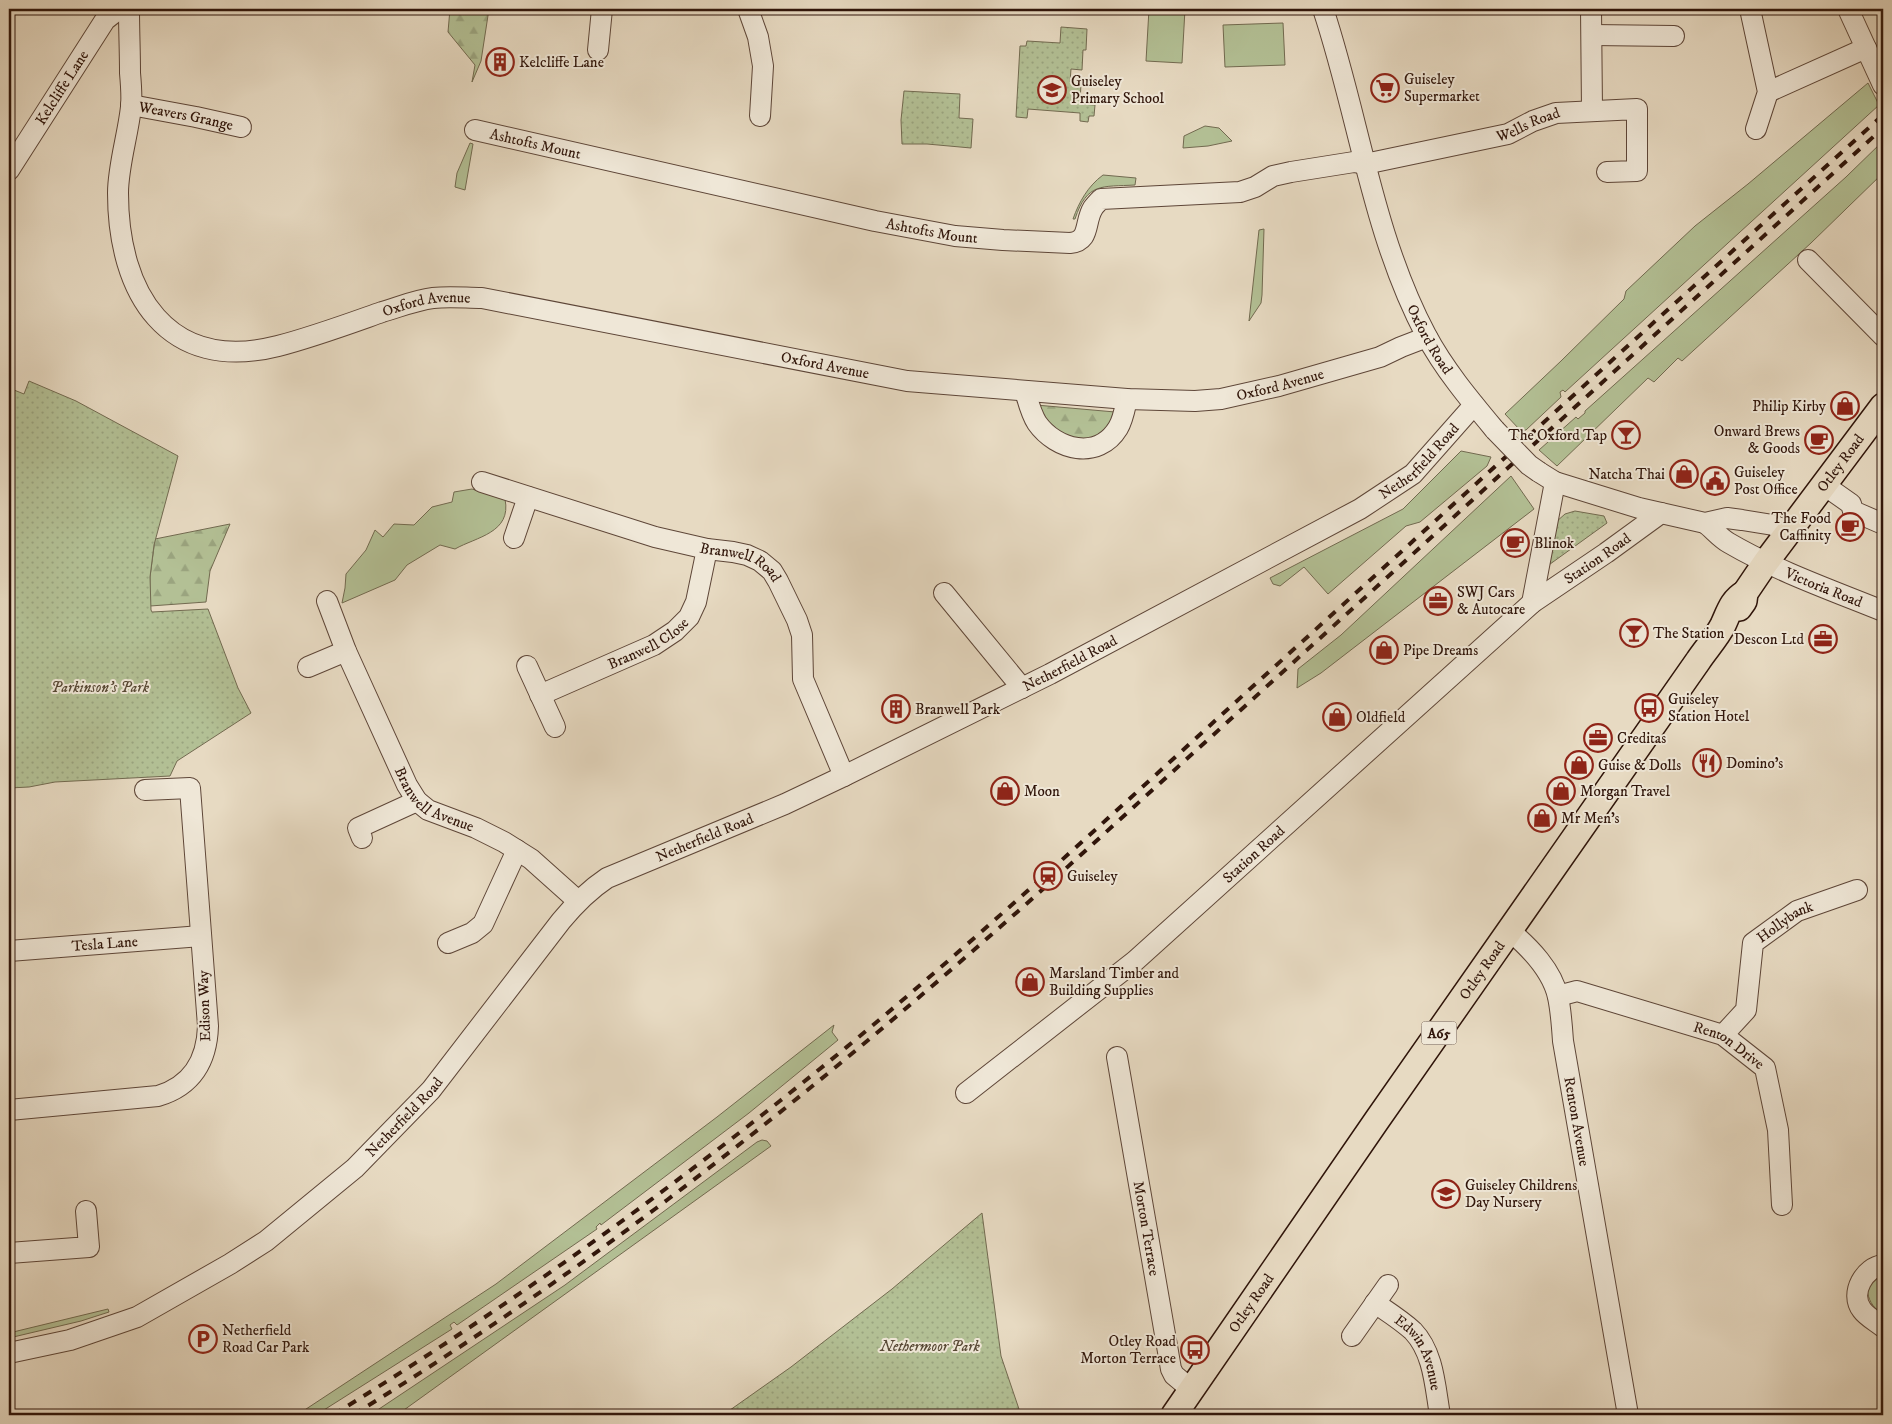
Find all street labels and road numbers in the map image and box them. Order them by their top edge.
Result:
street label: Kelcliffe Lane [31,47,93,129]
street label: Weavers Grange [136,97,235,135]
street label: Wells Road [1494,103,1563,146]
street label: Ashtofts Mount [488,125,583,164]
street label: Ashtofts Mount [884,214,979,248]
street label: Oxford Avenue [380,288,471,321]
street label: Oxford Road [1402,301,1457,378]
street label: Oxford Avenue [779,348,871,383]
street label: Oxford Avenue [1235,365,1326,405]
street label: Netherfield Road [1376,419,1464,504]
street label: Otley Road [1813,430,1869,496]
street label: Station Road [1560,529,1635,589]
street label: Branwell Road [698,539,786,586]
street label: Victoria Road [1781,563,1866,612]
street label: Branwell Close [605,614,693,674]
street label: Netherfield Road [1020,631,1121,696]
street label: Branwell Avenue [390,764,477,836]
street label: Netherfield Road [653,809,757,867]
street label: Station Road [1219,821,1289,887]
street label: Hollybank [1753,897,1816,947]
street label: Tesla Lane [71,932,139,956]
street label: Otley Road [1455,937,1510,1004]
street label: Edison Way [194,969,215,1042]
street label: Renton Drive [1691,1018,1768,1074]
road number: A65 [1422,1021,1456,1044]
street label: Netherfield Road [362,1073,448,1161]
street label: Renton Avenue [1559,1075,1594,1168]
street label: Morton Terrace [1129,1180,1164,1277]
street label: Otley Road [1225,1270,1279,1336]
street label: Edwin Avenue [1390,1310,1445,1392]

